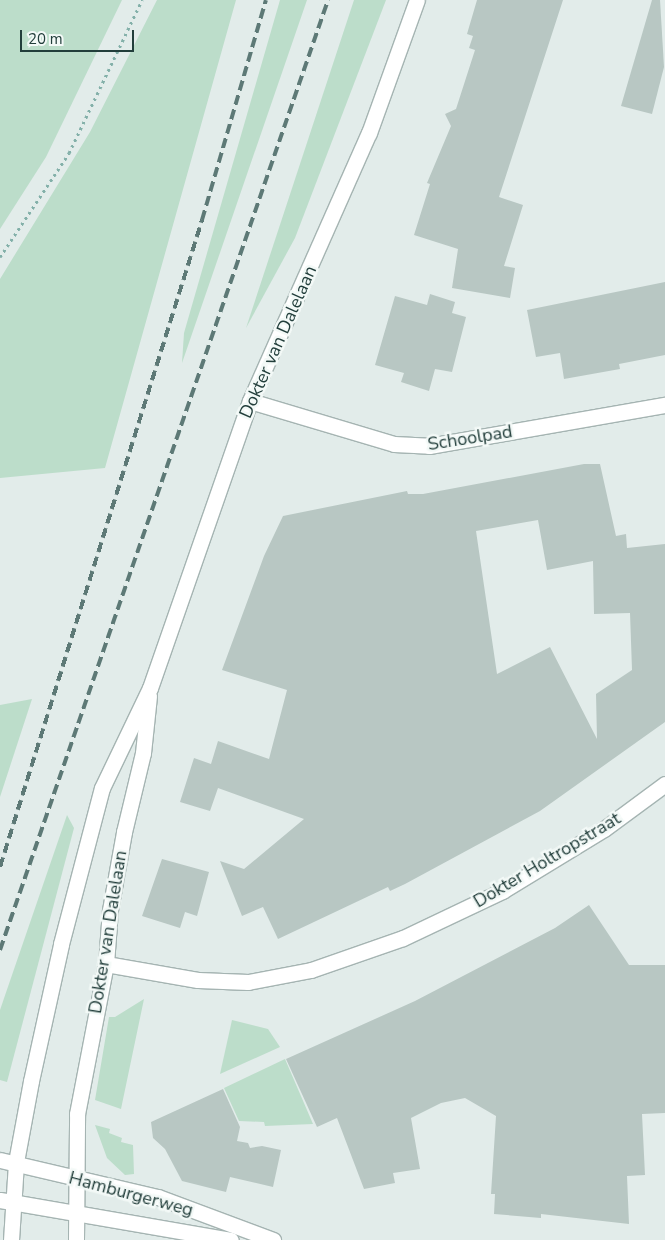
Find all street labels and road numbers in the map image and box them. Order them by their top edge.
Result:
street label: Dokter van Dalelaan [235,262,321,422]
street label: Schoolpad [426,421,514,455]
street label: Dokter Holtropstraat [470,808,624,912]
street label: Dokter van Dalelaan [84,849,132,1015]
street label: Hamburgerweg [66,1167,196,1221]

